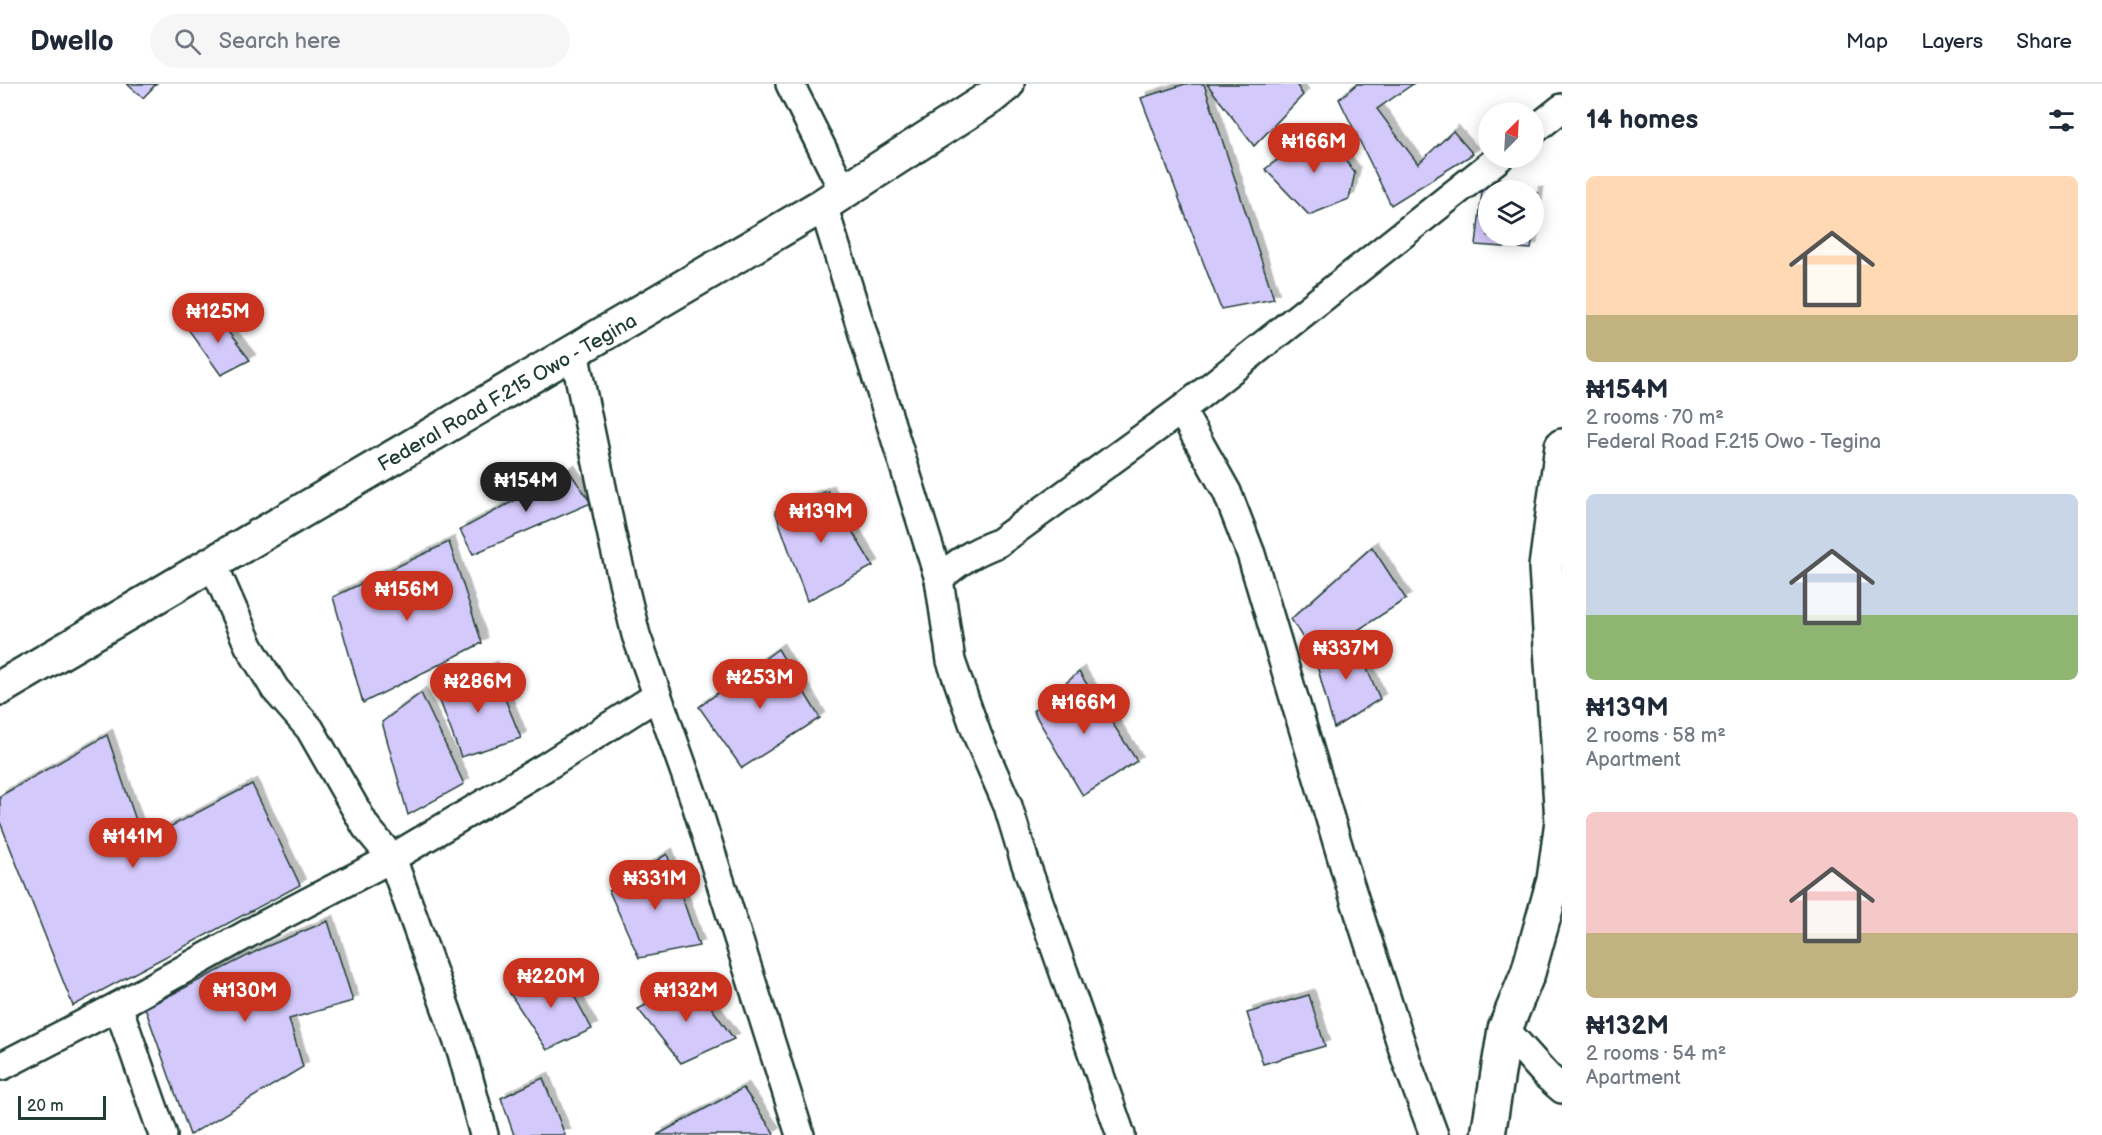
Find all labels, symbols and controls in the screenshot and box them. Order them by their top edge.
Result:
search box [150,14,570,68]
text: Dwello [30,25,114,58]
icon: search [171,25,204,58]
text: Search here [219,28,341,55]
text: Map [1846,29,1888,54]
text: Layers [1921,29,1983,54]
text: Share [2016,29,2072,54]
north arrow [1478,102,1544,168]
map controls [1478,102,1544,246]
icon: filters [2045,104,2078,137]
text: 14 homes [1586,105,1698,136]
pin: ₦166M [1272,123,1356,174]
text: ₦166M [1282,130,1346,154]
button: layers [1478,180,1544,246]
icon: home [1778,215,1886,323]
pin: ₦125M [176,293,260,344]
text: ₦125M [186,300,250,324]
street label: Federal Road F.215 Owo - Tegina [374,309,641,477]
text: ₦154M [1586,375,1668,406]
text: 2 rooms · 70 m² [1586,406,1724,430]
text: Federal Road F.215 Owo - Tegina [1586,430,1881,454]
pin: ₦154M [484,462,568,513]
text: ₦154M [494,469,558,493]
pin: ₦139M [779,493,863,544]
text: ₦139M [789,500,853,524]
icon: home [1778,533,1886,641]
pin: ₦156M [365,571,449,622]
text: ₦156M [375,578,439,602]
pin: ₦337M [1304,630,1388,681]
text: ₦337M [1313,637,1379,661]
pin: ₦253M [718,659,802,710]
pin: ₦286M [436,663,520,714]
text: ₦253M [727,666,793,690]
text: ₦286M [444,670,512,694]
pin: ₦166M [1042,684,1126,735]
text: ₦166M [1052,691,1116,715]
text: ₦139M [1586,693,1669,724]
text: 2 rooms · 58 m² [1586,724,1726,748]
text: Apartment [1586,748,1681,772]
pin: ₦141M [91,818,175,869]
text: ₦141M [103,825,163,849]
icon: home [1778,851,1886,959]
pin: ₦331M [613,860,697,911]
text: ₦331M [623,867,687,891]
pin: ₦220M [509,958,593,1009]
text: ₦220M [517,965,585,989]
pin: ₦130M [203,972,287,1023]
pin: ₦132M [644,972,728,1023]
text: ₦130M [213,979,277,1003]
text: ₦132M [654,979,718,1003]
text: ₦132M [1586,1011,1669,1042]
text: 2 rooms · 54 m² [1586,1042,1726,1066]
text: Apartment [1586,1066,1681,1090]
scale bar [18,1093,106,1120]
text: 20 m [27,1097,63,1116]

